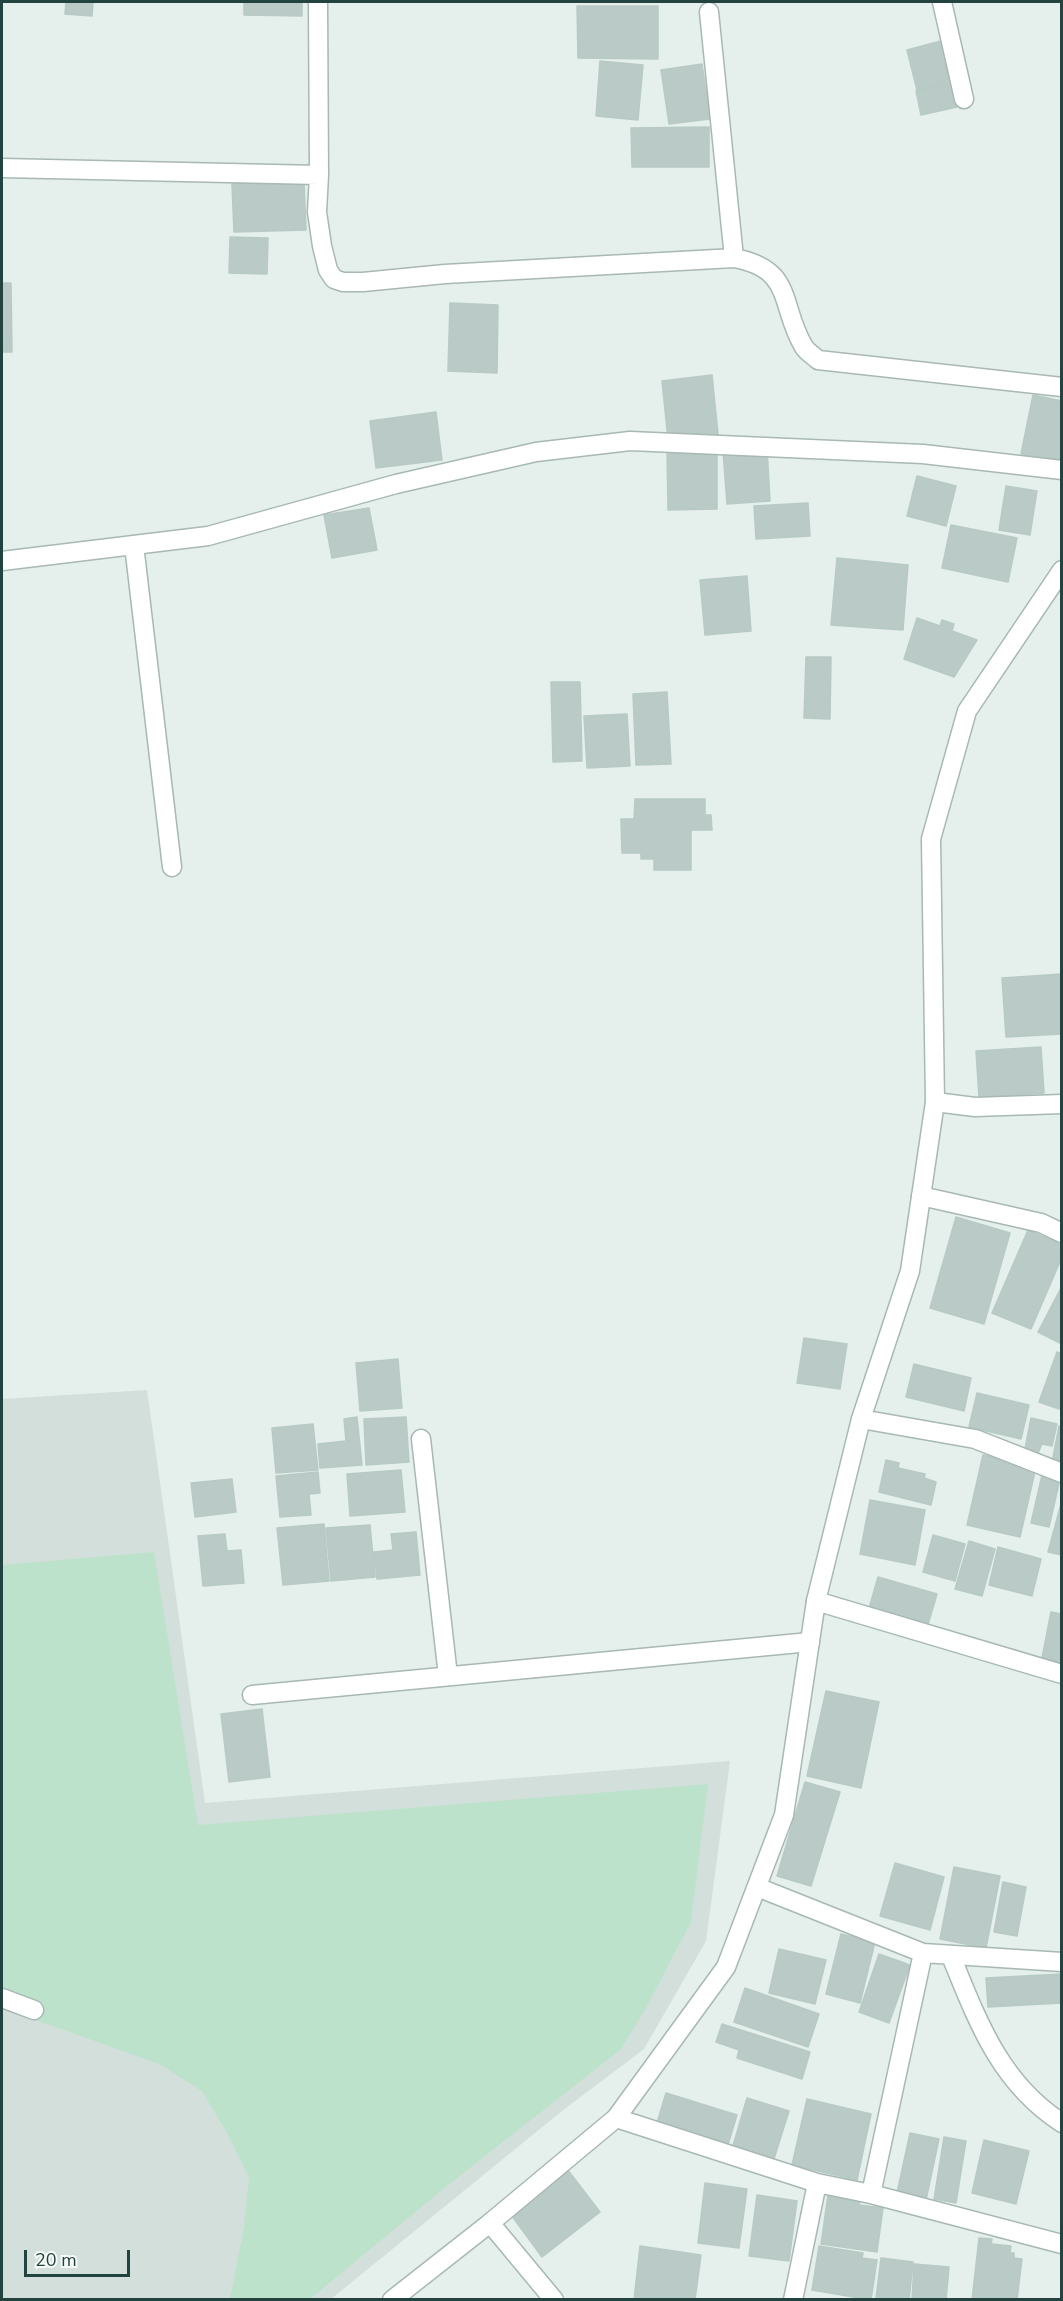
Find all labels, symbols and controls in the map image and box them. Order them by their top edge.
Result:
scale bar [27,2238,134,2276]
text: 20 m [35,2248,77,2272]

